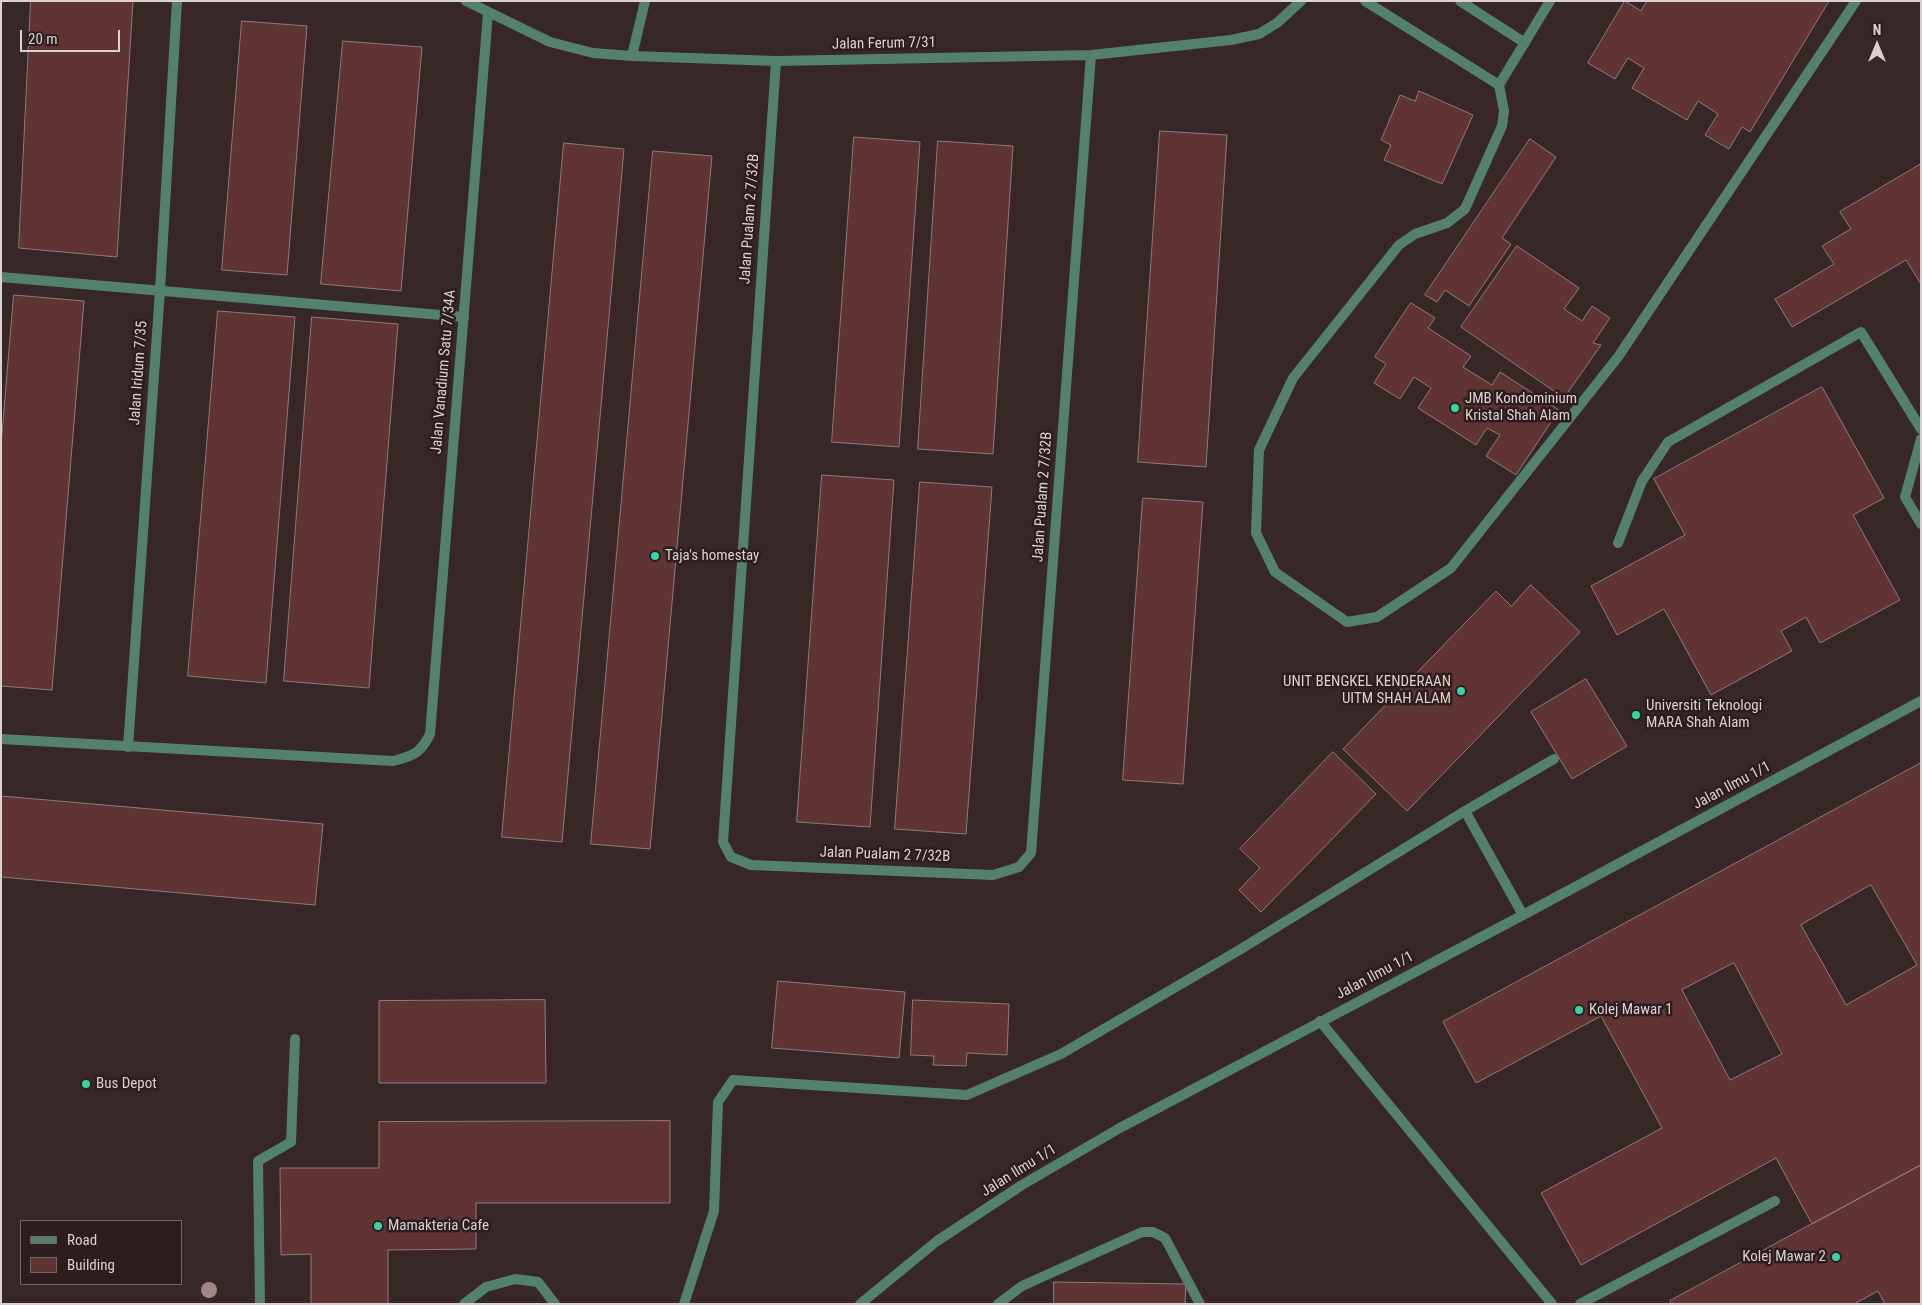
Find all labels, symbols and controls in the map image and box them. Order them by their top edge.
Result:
scale bar [22,20,122,52]
north arrow [1852,20,1902,70]
text: N [1873,22,1881,38]
text: 20 m [28,30,58,48]
street label: Jalan Ferum 7/31 [832,34,936,54]
street label: Jalan Pualam 2 7/32B [736,153,764,285]
street label: Jalan Vanadium Satu 7/34A [428,289,460,455]
street label: Jalan Iridum 7/35 [126,320,152,426]
place label: JMB Kondominium Kristal Shah Alam [1465,390,1577,425]
marker: JMB Kondominium Kristal Shah Alam [1449,402,1461,414]
street label: Jalan Pualam 2 7/32B [1029,431,1057,563]
place label: Taja's homestay [665,547,759,565]
marker: Taja's homestay [649,550,661,562]
place label: UNIT BENGKEL KENDERAAN UITM SHAH ALAM [1283,673,1451,708]
marker: UNIT BENGKEL KENDERAAN UITM SHAH ALAM [1455,685,1467,697]
place label: Universiti Teknologi MARA Shah Alam [1646,697,1762,732]
marker: Universiti Teknologi MARA Shah Alam [1630,709,1642,721]
street label: Jalan Ilmu 1/1 [1690,758,1774,814]
street label: Jalan Pualam 2 7/32B [819,844,951,866]
street label: Jalan Ilmu 1/1 [1333,948,1417,1004]
place label: Kolej Mawar 1 [1589,1001,1673,1019]
marker: Kolej Mawar 1 [1573,1004,1585,1016]
place label: Bus Depot [96,1075,157,1093]
marker: Bus Depot [80,1078,92,1090]
street label: Jalan Ilmu 1/1 [978,1141,1060,1201]
place label: Mamakteria Cafe [388,1217,489,1235]
legend [20,1220,182,1285]
marker: Mamakteria Cafe [372,1220,384,1232]
text: Road [67,1231,97,1249]
place label: Kolej Mawar 2 [1742,1248,1826,1266]
marker: Kolej Mawar 2 [1830,1251,1842,1263]
text: Building [67,1256,115,1274]

